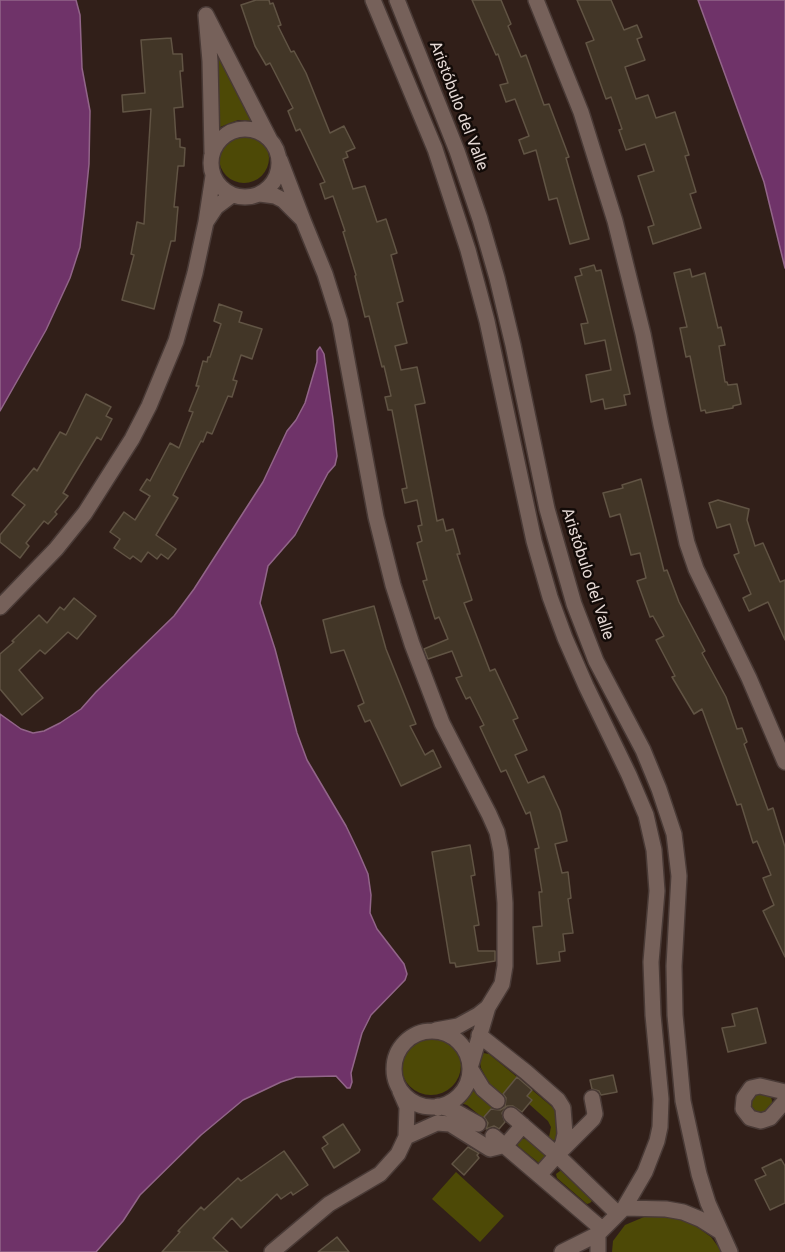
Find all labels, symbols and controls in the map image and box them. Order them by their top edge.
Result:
street label: Aristóbulo del Valle [424,39,492,173]
street label: Aristóbulo del Valle [557,506,617,642]

